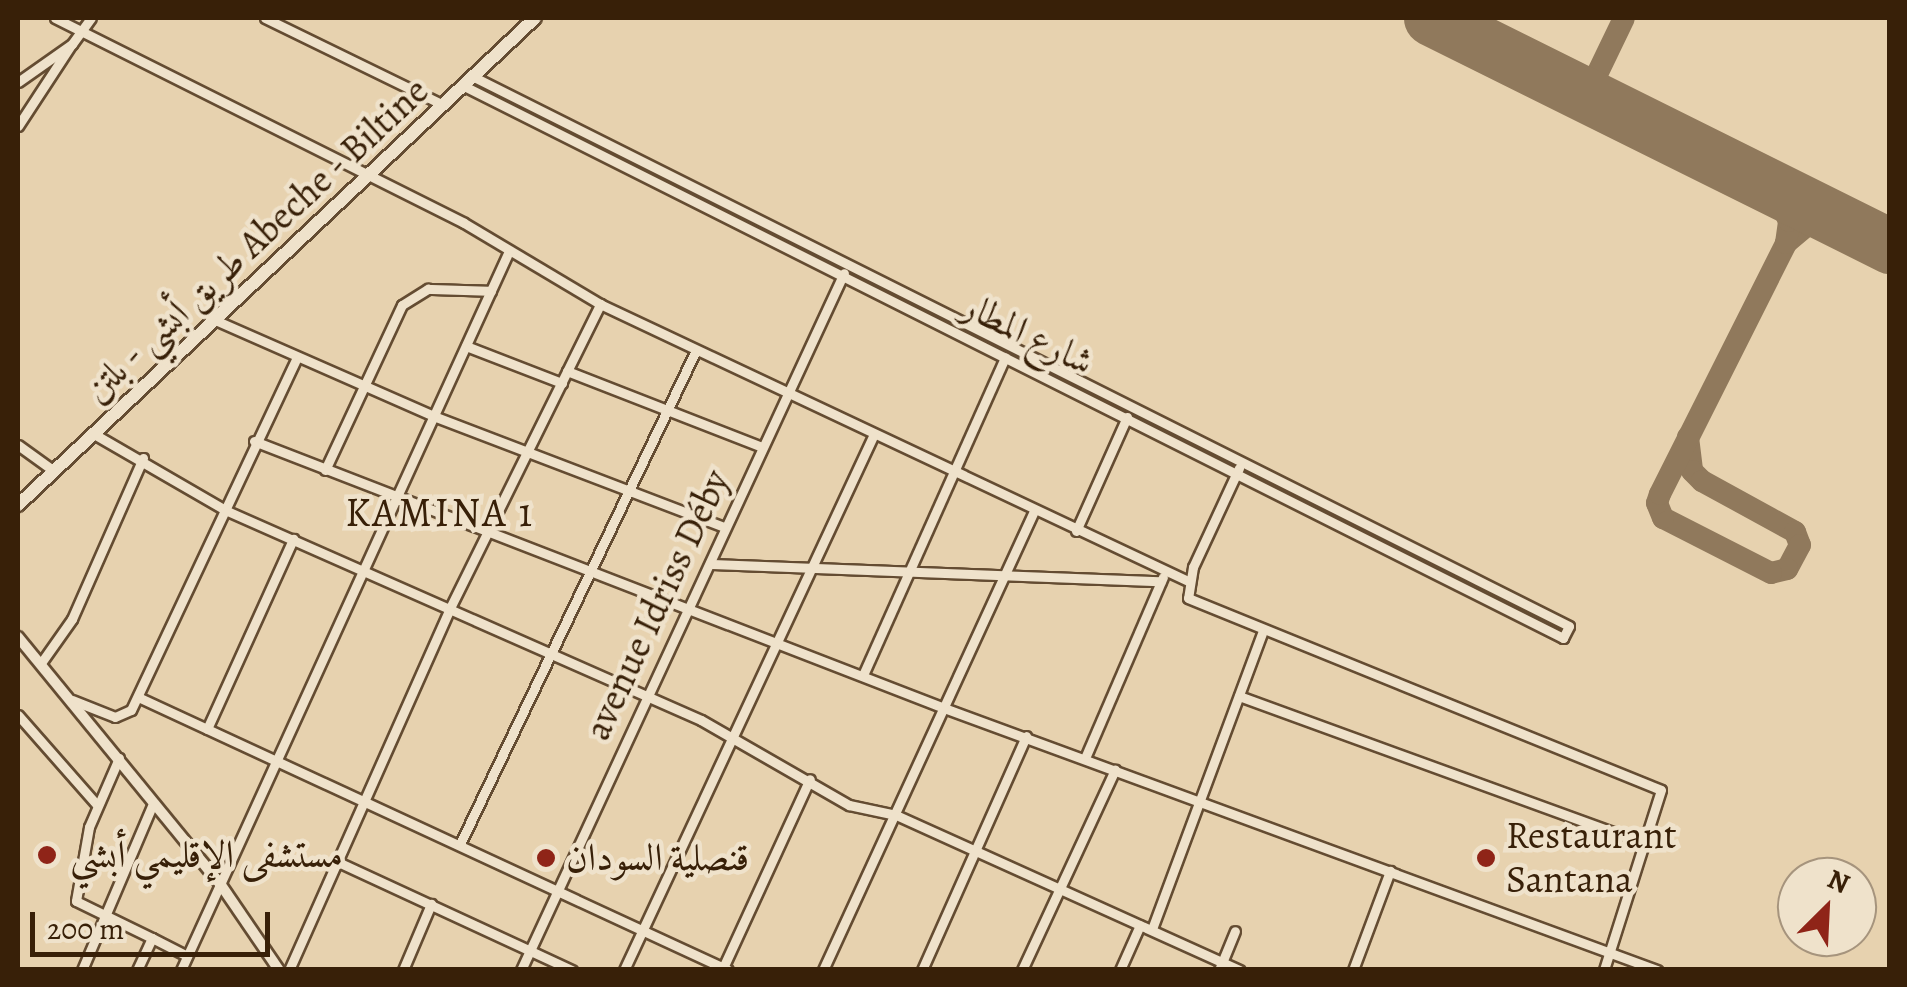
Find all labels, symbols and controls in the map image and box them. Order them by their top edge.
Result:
street label: طريق أبشي - بلتن Abeche - Biltine [73,67,439,413]
street label: شارع المطار [955,283,1101,385]
street label: avenue Idriss Déby [575,463,739,747]
district label: KAMINA 1 [345,489,535,537]
place label: Restaurant Santana [1506,813,1676,902]
place label: مستشفى الإقليمي أبشي [70,832,343,878]
place label: قنصلية السودان [566,835,749,881]
marker: مستشفى الإقليمي أبشي [34,842,60,868]
marker: قنصلية السودان [535,847,557,869]
marker: Restaurant Santana [1475,847,1497,869]
north arrow [1777,857,1877,957]
text: N [1821,860,1855,903]
scale bar [35,892,275,954]
text: 200 m [47,909,124,949]

